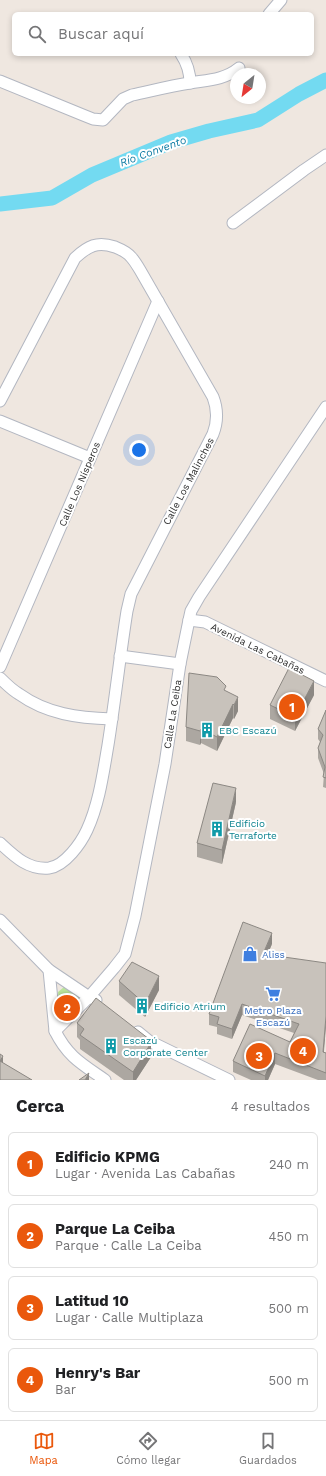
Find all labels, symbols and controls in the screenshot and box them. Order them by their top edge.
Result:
search box [12,12,314,56]
icon: search [26,23,48,45]
text: Buscar aquí [58,25,144,43]
north arrow [230,68,266,104]
water label: Río Convento [118,133,188,170]
street label: Calle Los Malinches [161,436,216,527]
street label: Calle Los Nísperos [57,440,102,528]
your location [129,440,149,460]
street label: Avenida Las Cabañas [209,621,307,676]
street label: Calle La Ceiba [162,678,183,749]
pin: 1 [279,692,305,722]
building icon: EBC Escazú [198,721,216,739]
place label: EBC Escazú [219,725,277,736]
place label: Edificio Terraforte [229,818,277,841]
building icon: Edificio Terraforte [208,820,226,838]
shop icon: Aliss [241,945,259,963]
place label: Aliss [262,949,285,960]
supermarket icon: Metro Plaza Escazú [264,985,282,1003]
pin: 2 [54,993,80,1023]
building icon: Edificio Atrium [133,997,151,1015]
place label: Edificio Atrium [154,1001,226,1012]
place label: Metro Plaza Escazú [244,1005,302,1028]
place label: Escazú Corporate Center [123,1035,208,1058]
pin: 4 [290,1036,316,1066]
building icon: Escazú Corporate Center [102,1037,120,1055]
pin: 3 [246,1041,272,1071]
text: Cerca [16,1096,64,1116]
text: 4 resultados [231,1099,310,1114]
text: Edificio KPMG [55,1148,160,1166]
text: 1 [27,1157,33,1172]
text: 240 m [269,1157,309,1172]
text: Lugar · Avenida Las Cabañas [55,1166,235,1181]
text: Parque La Ceiba [55,1220,175,1238]
text: 2 [26,1229,34,1244]
text: 450 m [269,1229,309,1244]
text: Parque · Calle La Ceiba [55,1238,202,1253]
text: Latitud 10 [55,1292,129,1310]
text: 3 [26,1301,34,1316]
text: 500 m [268,1301,309,1316]
text: Lugar · Calle Multiplaza [55,1310,203,1325]
text: Henry's Bar [55,1364,140,1382]
text: 4 [26,1373,34,1388]
text: 500 m [268,1373,309,1388]
text: Bar [55,1382,76,1397]
tab: Mapa [29,1430,58,1467]
tab: Cómo llegar [116,1430,181,1467]
tab: Guardados [239,1430,297,1467]

